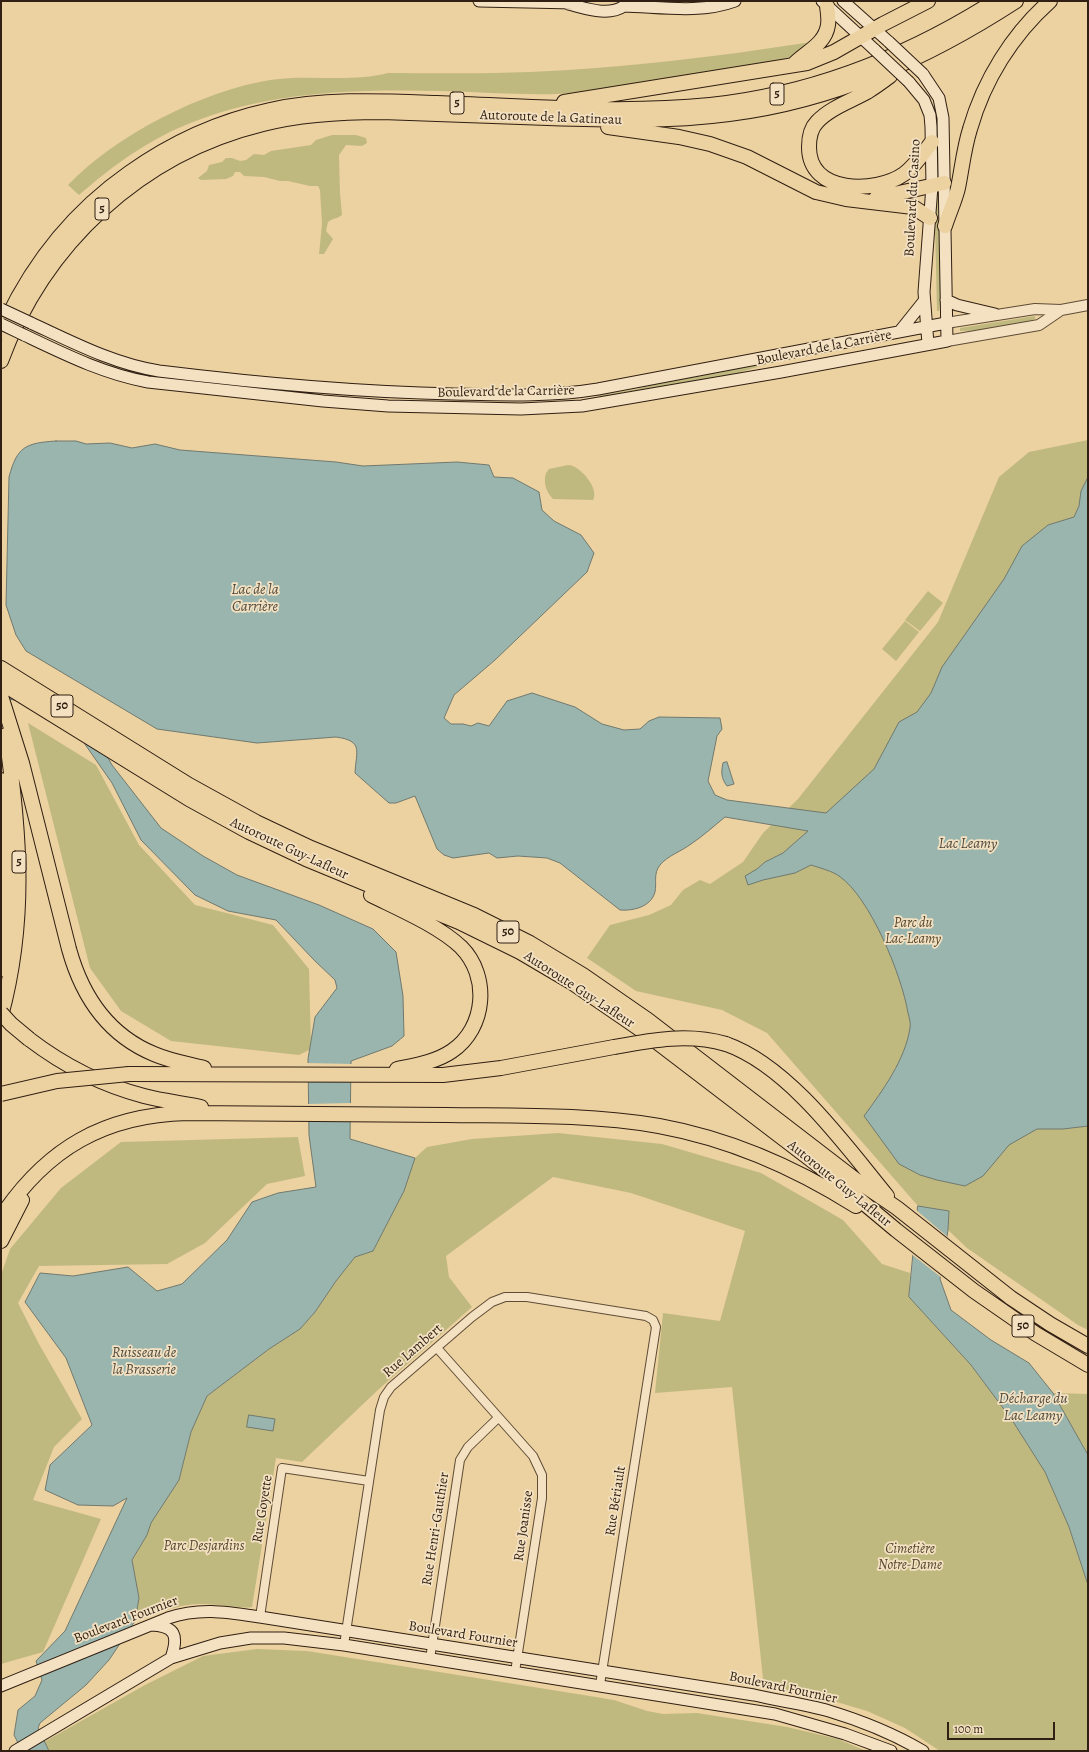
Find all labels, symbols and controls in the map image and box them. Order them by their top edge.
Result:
road number: 5 [770,83,784,105]
road number: 5 [450,92,464,114]
street label: Autoroute de la Gatineau [480,107,622,129]
street label: Boulevard du Casino [902,139,924,257]
road number: 5 [95,198,109,220]
street label: Boulevard de la Carrière [755,327,893,369]
street label: Boulevard de la Carrière [437,382,575,402]
water label: Lac de la Carrière [231,581,279,616]
road number: 50 [51,695,73,717]
street label: Autoroute Guy-Lafleur [227,814,351,884]
water label: Lac Leamy [939,835,997,853]
road number: 5 [12,851,26,873]
park label: Parc du Lac-Leamy [885,916,941,948]
road number: 50 [497,921,519,943]
street label: Autoroute Guy-Lafleur [520,948,638,1032]
street label: Autoroute Guy-Lafleur [784,1137,894,1231]
road number: 50 [1012,1315,1034,1337]
street label: Rue Lambert [380,1321,446,1381]
water label: Ruisseau de la Brasserie [112,1344,176,1379]
water label: Décharge du Lac Leamy [999,1390,1067,1425]
street label: Rue Bériault [602,1465,630,1537]
street label: Rue Henri-Gauthier [419,1471,453,1587]
street label: Rue Goyette [249,1474,277,1544]
street label: Rue Joanisse [511,1489,537,1563]
park label: Parc Desjardins [164,1539,244,1555]
park label: Cimetière Notre-Dame [878,1542,942,1574]
street label: Boulevard Fournier [72,1592,180,1648]
street label: Boulevard Fournier [407,1618,519,1652]
street label: Boulevard Fournier [727,1668,839,1708]
scale bar [949,1714,1057,1740]
text: 100 m [954,1721,983,1737]

